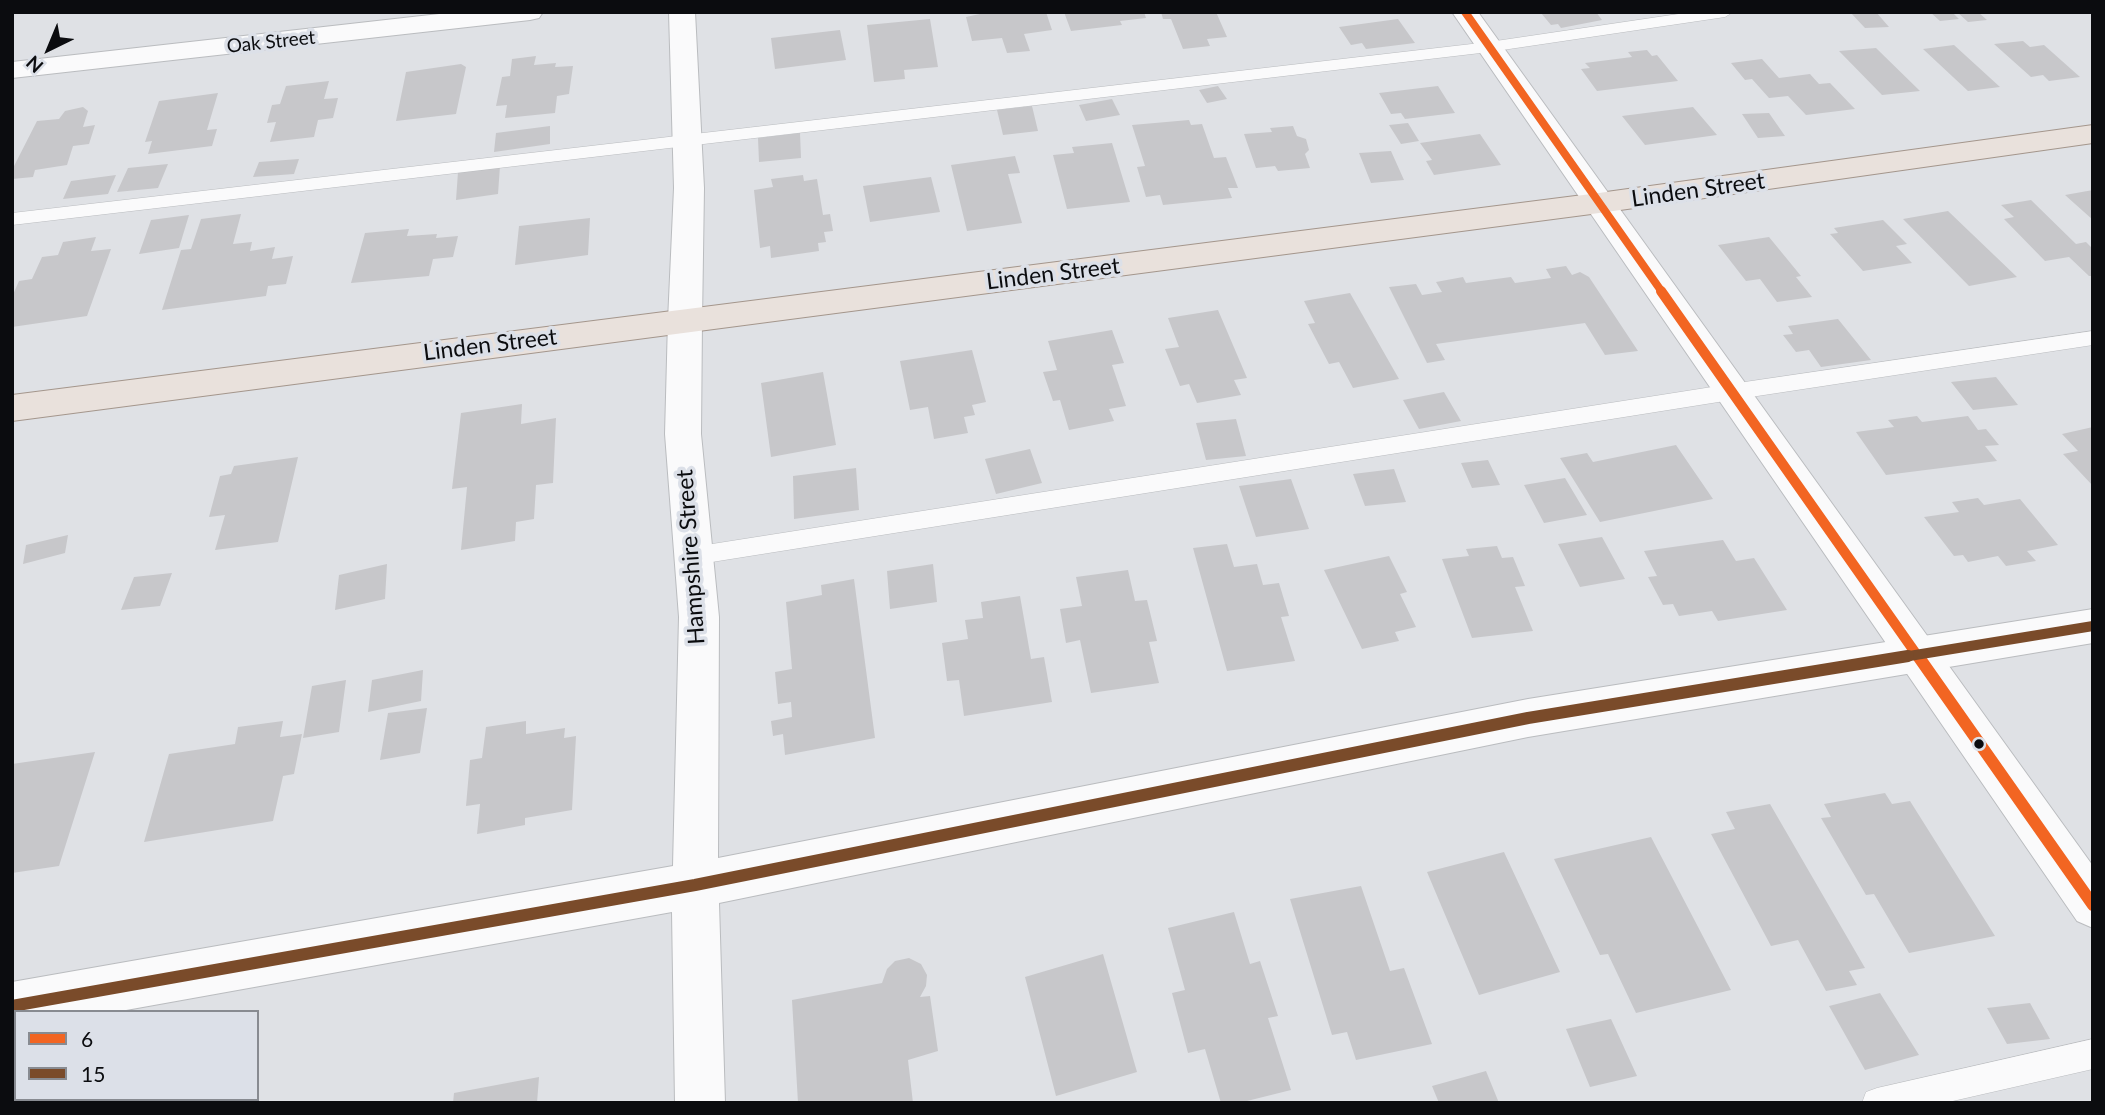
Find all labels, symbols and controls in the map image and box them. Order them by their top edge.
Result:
north arrow [14,14,84,84]
street label: Oak Street [226,26,316,58]
text: N [21,51,48,78]
street label: Linden Street [1629,167,1767,213]
street label: Linden Street [985,252,1121,296]
street label: Linden Street [422,323,558,367]
street label: Hampshire Street [671,469,711,645]
unlabelled marker [1972,737,1986,751]
legend [14,1010,259,1101]
text: 6 [81,1026,93,1051]
text: 15 [81,1061,105,1086]

